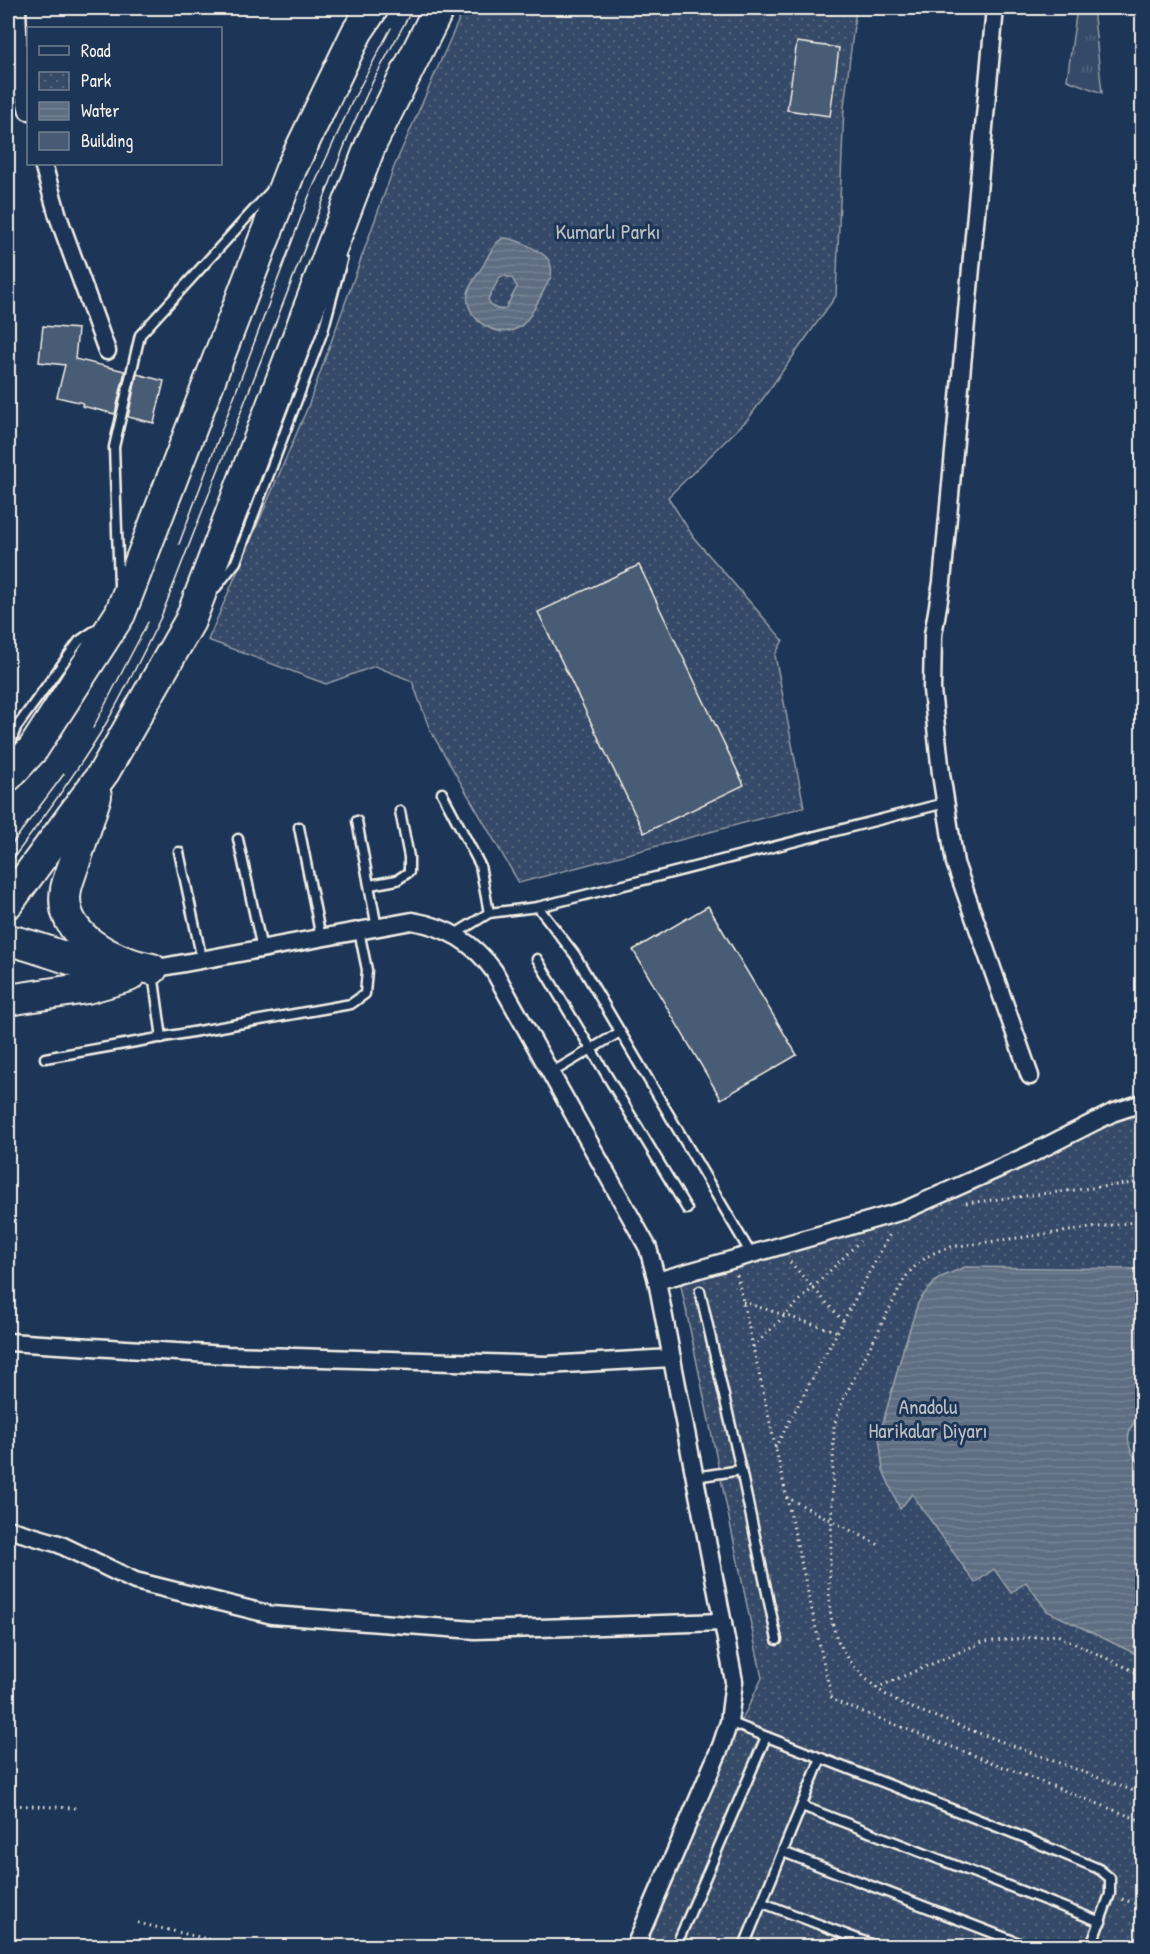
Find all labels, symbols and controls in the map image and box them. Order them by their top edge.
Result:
legend [27,27,222,165]
text: Road [81,38,111,63]
text: Park [81,68,112,93]
text: Water [81,98,119,123]
text: Building [81,128,133,153]
park label: Kumarlı Parkı [556,217,660,246]
park label: Anadolu Harikalar Diyarı [868,1392,988,1445]

